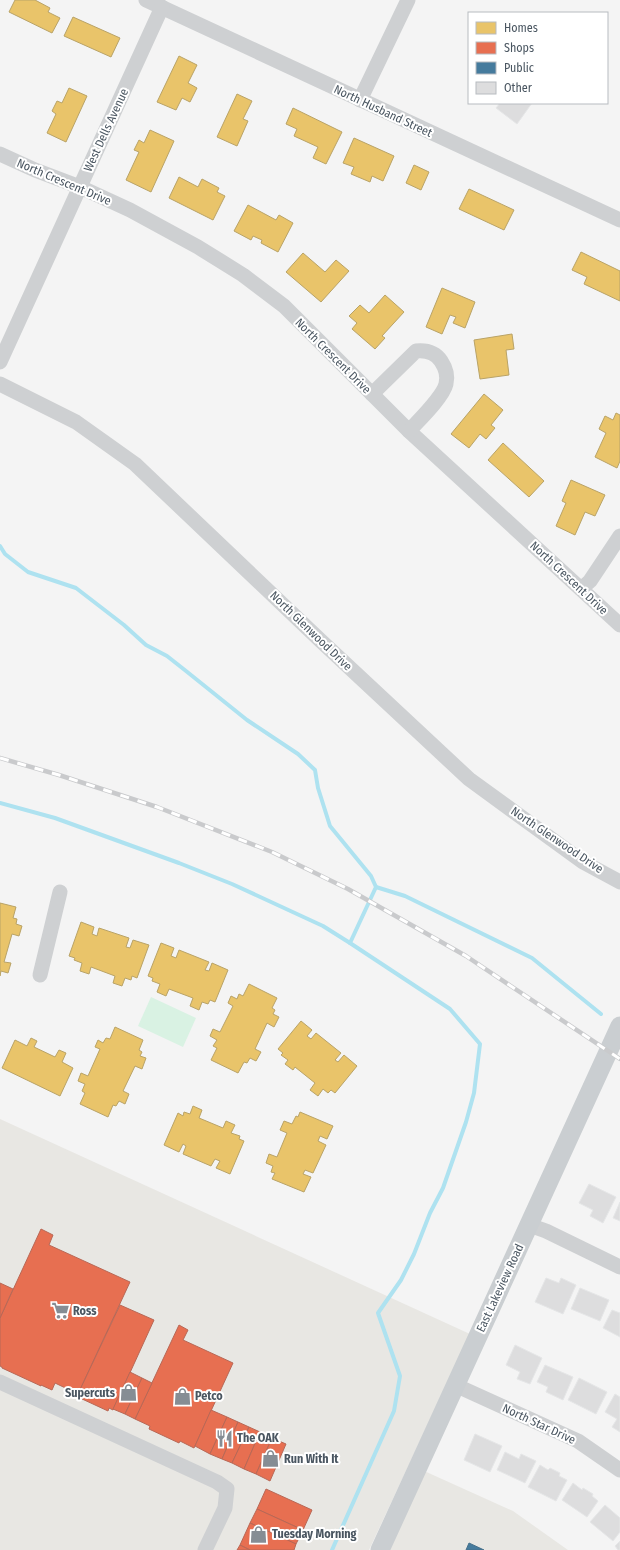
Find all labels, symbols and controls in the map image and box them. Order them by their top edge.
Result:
legend [468,12,608,104]
text: Homes [504,21,538,35]
text: Shops [504,41,534,55]
text: Public [504,61,534,75]
text: Other [504,81,533,95]
street label: North Husband Street [332,82,434,140]
street label: West Dells Avenue [81,86,131,174]
street label: North Crescent Drive [15,156,113,208]
street label: North Crescent Drive [292,315,374,397]
street label: North Crescent Drive [527,538,611,618]
street label: North Glenwood Drive [267,588,355,674]
street label: North Glenwood Drive [508,804,606,876]
street label: East Lakeview Road [473,1242,527,1334]
supermarket icon: Ross [50,1301,70,1321]
place label: Ross [73,1304,97,1318]
shop icon: Supercuts [118,1383,138,1403]
place label: Supercuts [65,1386,116,1400]
shop icon: Petco [172,1386,192,1406]
place label: Petco [195,1389,223,1403]
street label: North Star Drive [500,1401,578,1447]
restaurant icon: The OAK [214,1428,234,1448]
place label: The OAK [237,1431,280,1445]
shop icon: Run With It [261,1449,281,1469]
place label: Run With It [284,1452,339,1466]
shop icon: Tuesday Morning [249,1524,269,1544]
place label: Tuesday Morning [272,1527,357,1541]

